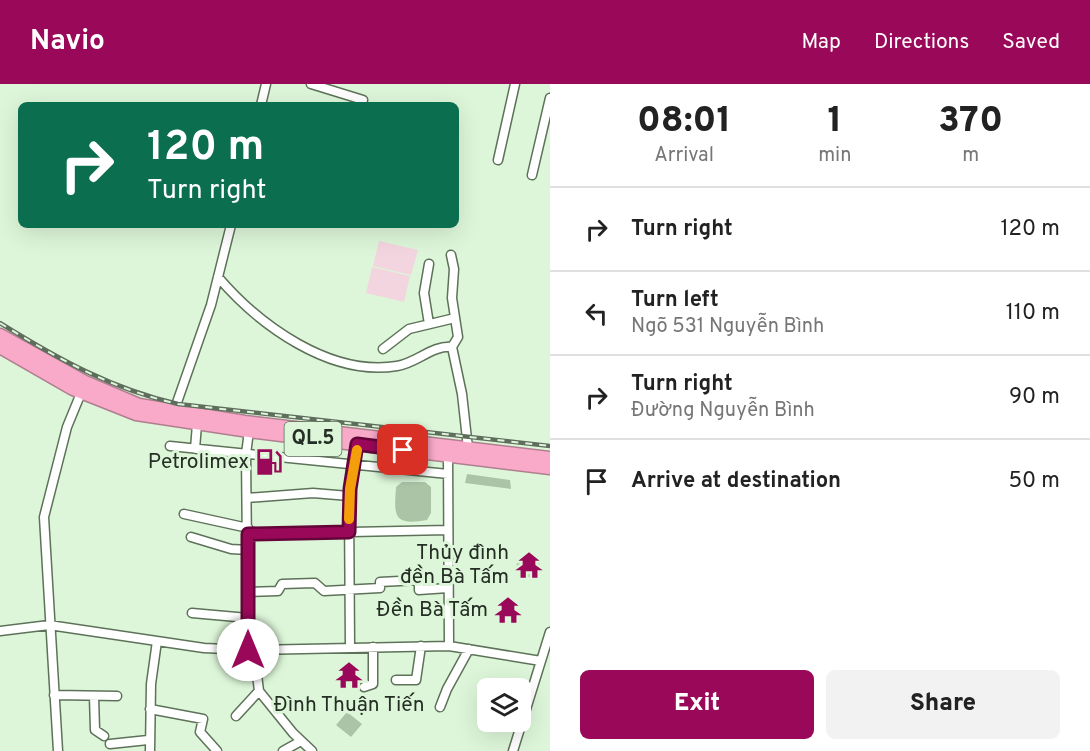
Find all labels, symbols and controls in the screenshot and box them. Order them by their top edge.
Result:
text: Navio [30,24,105,60]
text: Map [801,29,841,56]
text: Directions [874,29,969,56]
text: Saved [1002,29,1060,56]
text: 08:01 [637,99,731,145]
text: 1 [827,99,842,145]
text: 370 [938,99,1003,145]
text: 120 m [147,122,264,175]
icon: right [48,126,126,204]
text: Arrival [654,143,714,169]
text: min [818,143,851,169]
text: m [962,143,979,169]
text: Turn right [147,174,266,208]
icon: right [580,213,613,246]
text: Turn right [631,216,733,243]
text: 120 m [1000,216,1060,243]
text: Turn left [631,287,719,314]
icon: left [580,297,613,330]
text: 110 m [1006,300,1060,327]
text: Ngõ 531 Nguyễn Bình [631,314,824,340]
text: Turn right [631,371,733,398]
icon: right [580,381,613,414]
text: 90 m [1009,384,1060,411]
text: Đường Nguyễn Bình [631,398,815,424]
road number: QL.5 [284,422,342,456]
pin [377,424,428,475]
icon: arrive [386,433,419,466]
fuel station icon: Petrolimex [254,447,284,477]
place label: Petrolimex [148,449,249,476]
icon: arrive [580,465,613,498]
text: Arrive at destination [631,468,841,495]
text: 50 m [1008,468,1060,495]
place label: Thủy đình đền Bà Tấm [400,540,509,591]
temple icon: Thủy đình đền Bà Tấm [514,550,544,580]
temple icon: Đền Bà Tấm [493,595,523,625]
place label: Đền Bà Tấm [376,597,488,624]
position arrow [216,618,280,682]
temple icon: Đình Thuận Tiến [334,660,364,690]
button: Exit [580,670,814,739]
button: Share [826,670,1060,739]
map controls [477,678,531,732]
button: layers [477,678,531,732]
place label: Đình Thuận Tiến [273,692,425,719]

